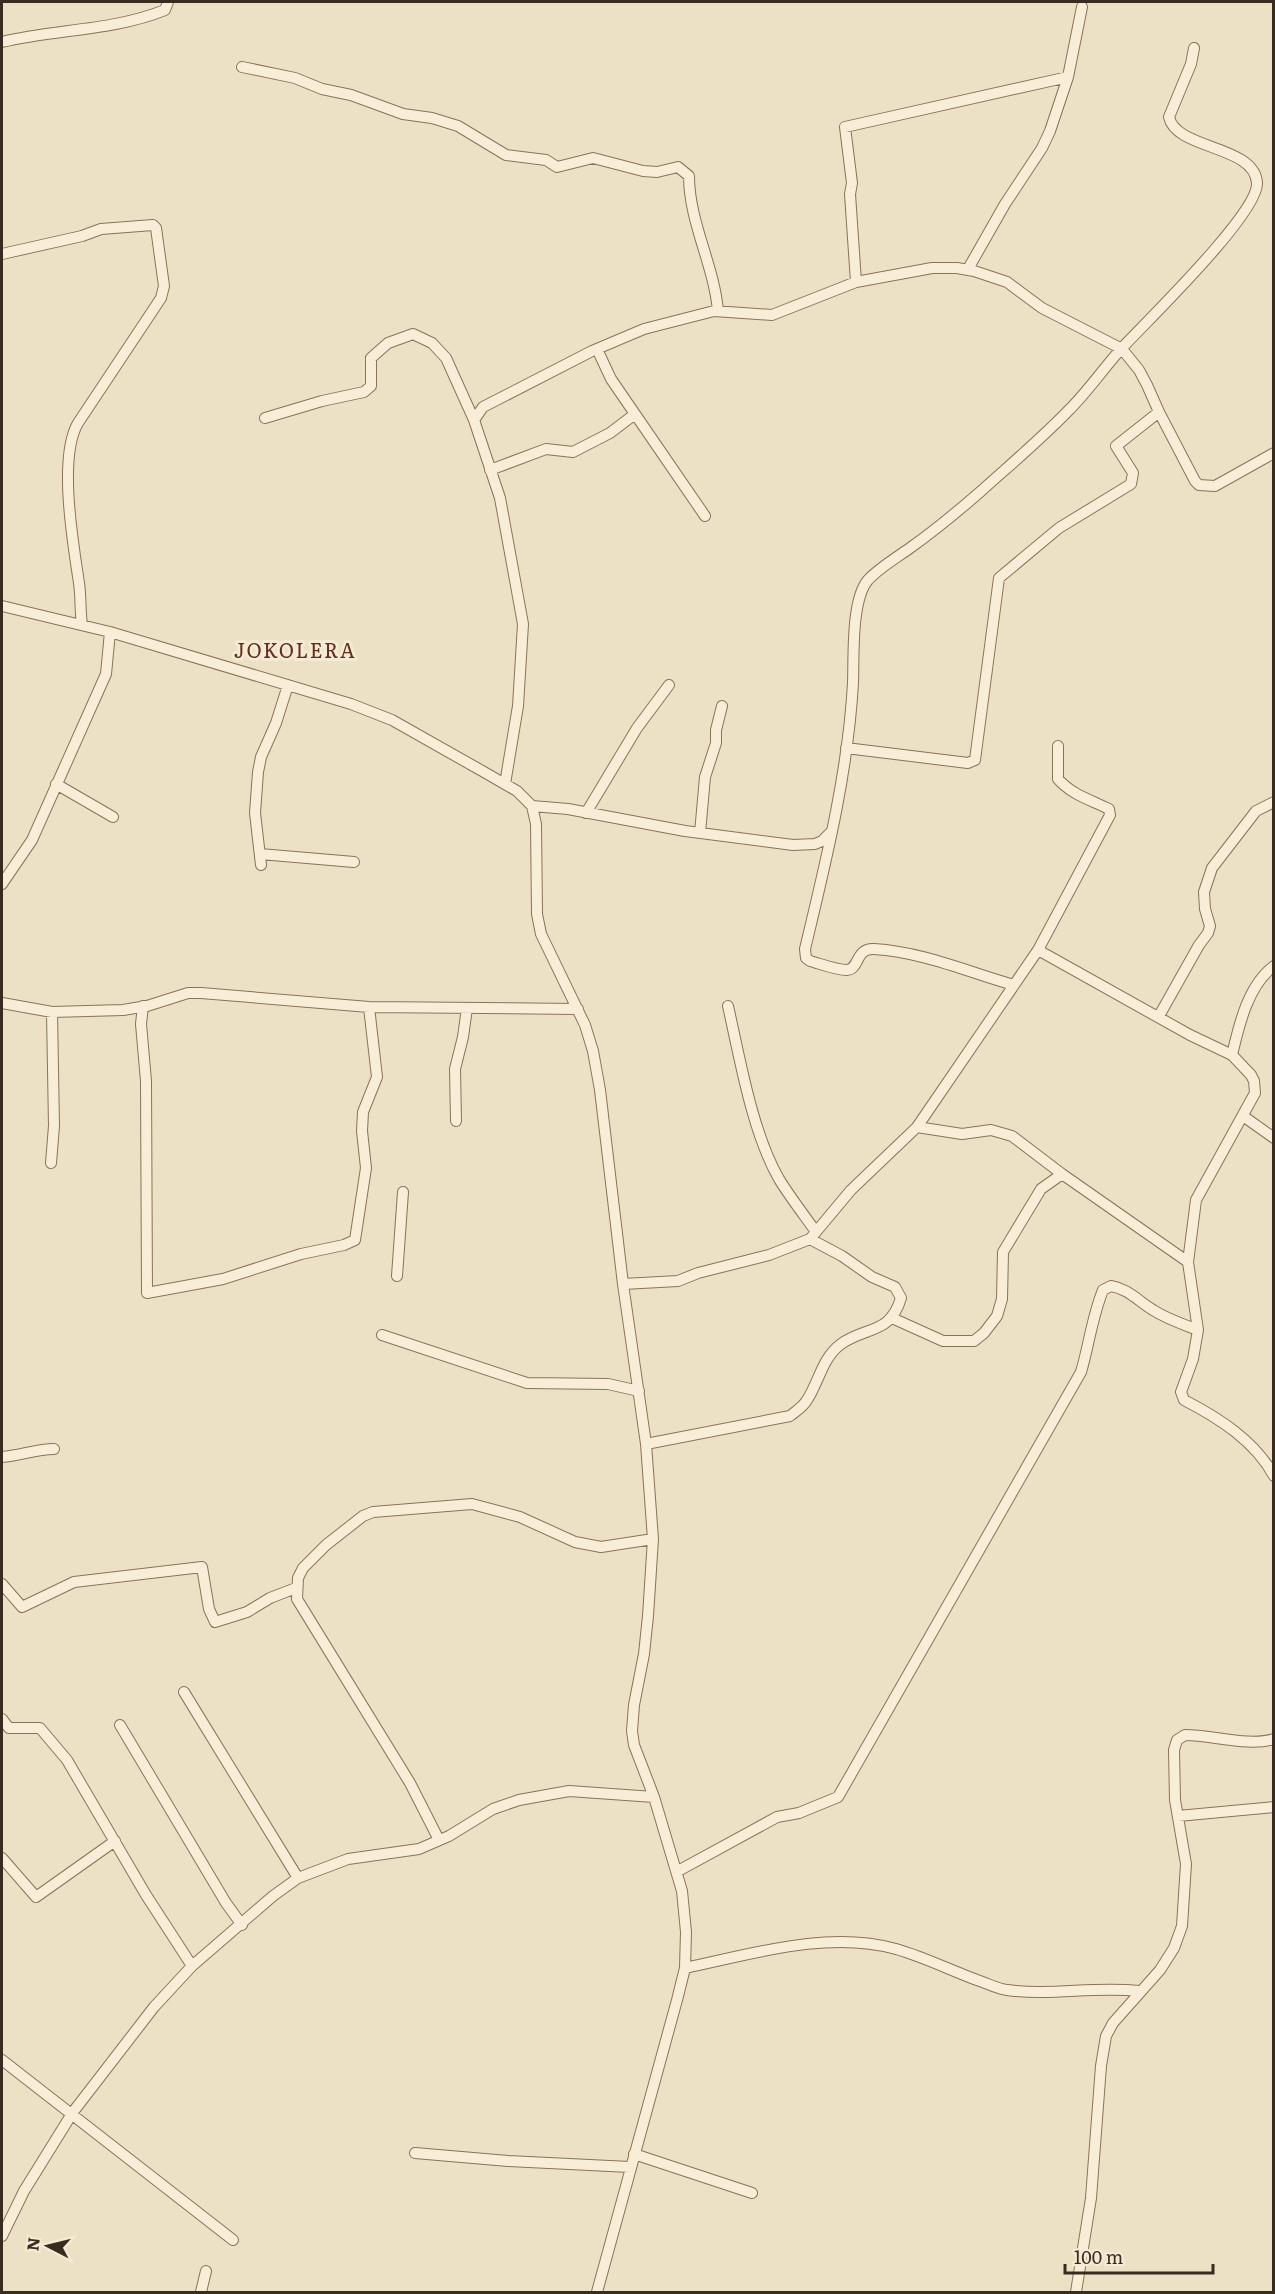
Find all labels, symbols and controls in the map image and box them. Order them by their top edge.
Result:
district label: JOKOLERA [234,634,356,664]
north arrow [18,2216,78,2276]
text: N [19,2236,45,2252]
scale bar [1065,2237,1214,2275]
text: 100 m [1074,2243,1123,2270]

